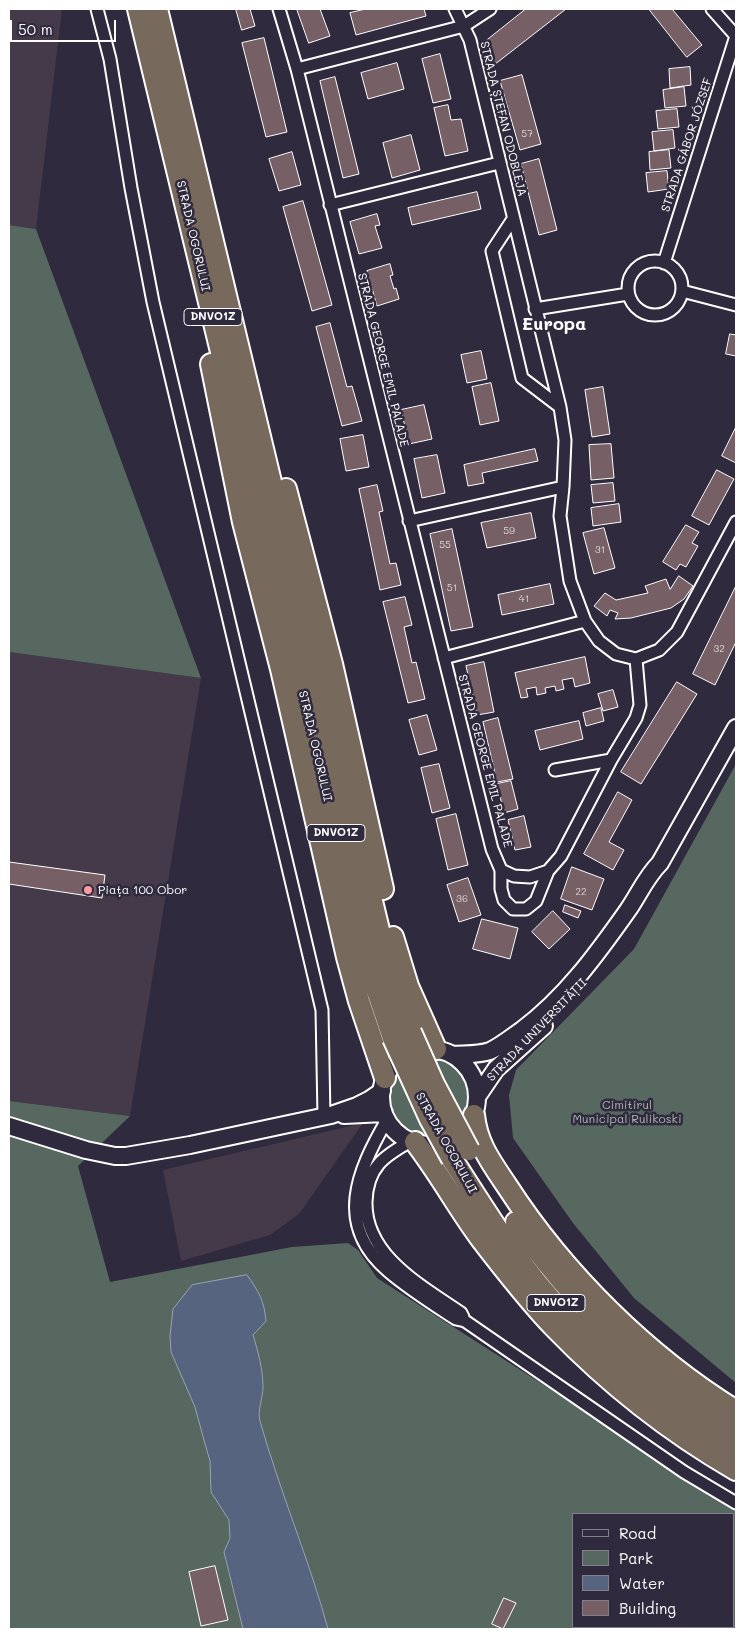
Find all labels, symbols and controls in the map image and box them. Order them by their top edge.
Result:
scale bar [12,10,119,42]
text: 50 m [18,19,53,39]
street label: STRADA ȘTEFAN ODOBLEJA [477,40,529,198]
street label: STRADA GÁBOR JÓZSEF [659,76,715,214]
house number: 57 [521,128,533,140]
street label: STRADA OGORULUI [173,179,213,293]
street label: STRADA GEORGE EMIL PALADE [354,272,412,448]
road number: DNVO1Z [184,308,242,326]
district label: Europa [522,313,586,335]
house number: 59 [503,525,515,537]
house number: 55 [439,539,451,551]
house number: 31 [595,544,605,556]
house number: 51 [447,582,457,594]
house number: 41 [519,593,529,605]
house number: 32 [713,643,725,655]
street label: STRADA GEORGE EMIL PALADE [455,673,515,849]
street label: STRADA OGORULUI [295,689,335,803]
road number: DNVO1Z [307,824,365,841]
place label: Piața 100 Obor [98,883,187,897]
marker: Piața 100 Obor [82,884,94,896]
house number: 22 [575,886,587,898]
house number: 36 [456,893,468,905]
street label: STRADA UNIVERSITĂȚII [484,976,590,1084]
street label: STRADA OGORULUI [412,1090,480,1196]
park label: Cimitirul Municipal Rulikoski [572,1098,682,1126]
road number: DNVO1Z [527,1295,585,1312]
legend [572,1513,735,1628]
text: Road [619,1523,656,1543]
text: Park [619,1548,653,1568]
text: Water [619,1573,665,1593]
text: Building [619,1598,676,1618]

